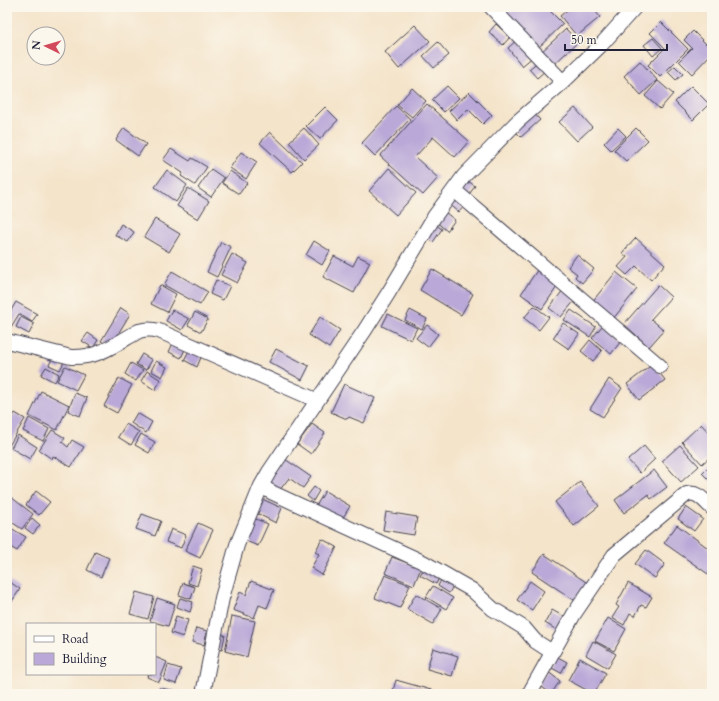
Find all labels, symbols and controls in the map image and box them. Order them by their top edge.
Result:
north arrow [26,26,66,66]
scale bar [565,26,667,52]
text: 50 m [571,32,598,48]
text: N [29,39,44,51]
legend [26,623,156,675]
text: Road [62,631,89,647]
text: Building [62,651,107,667]

